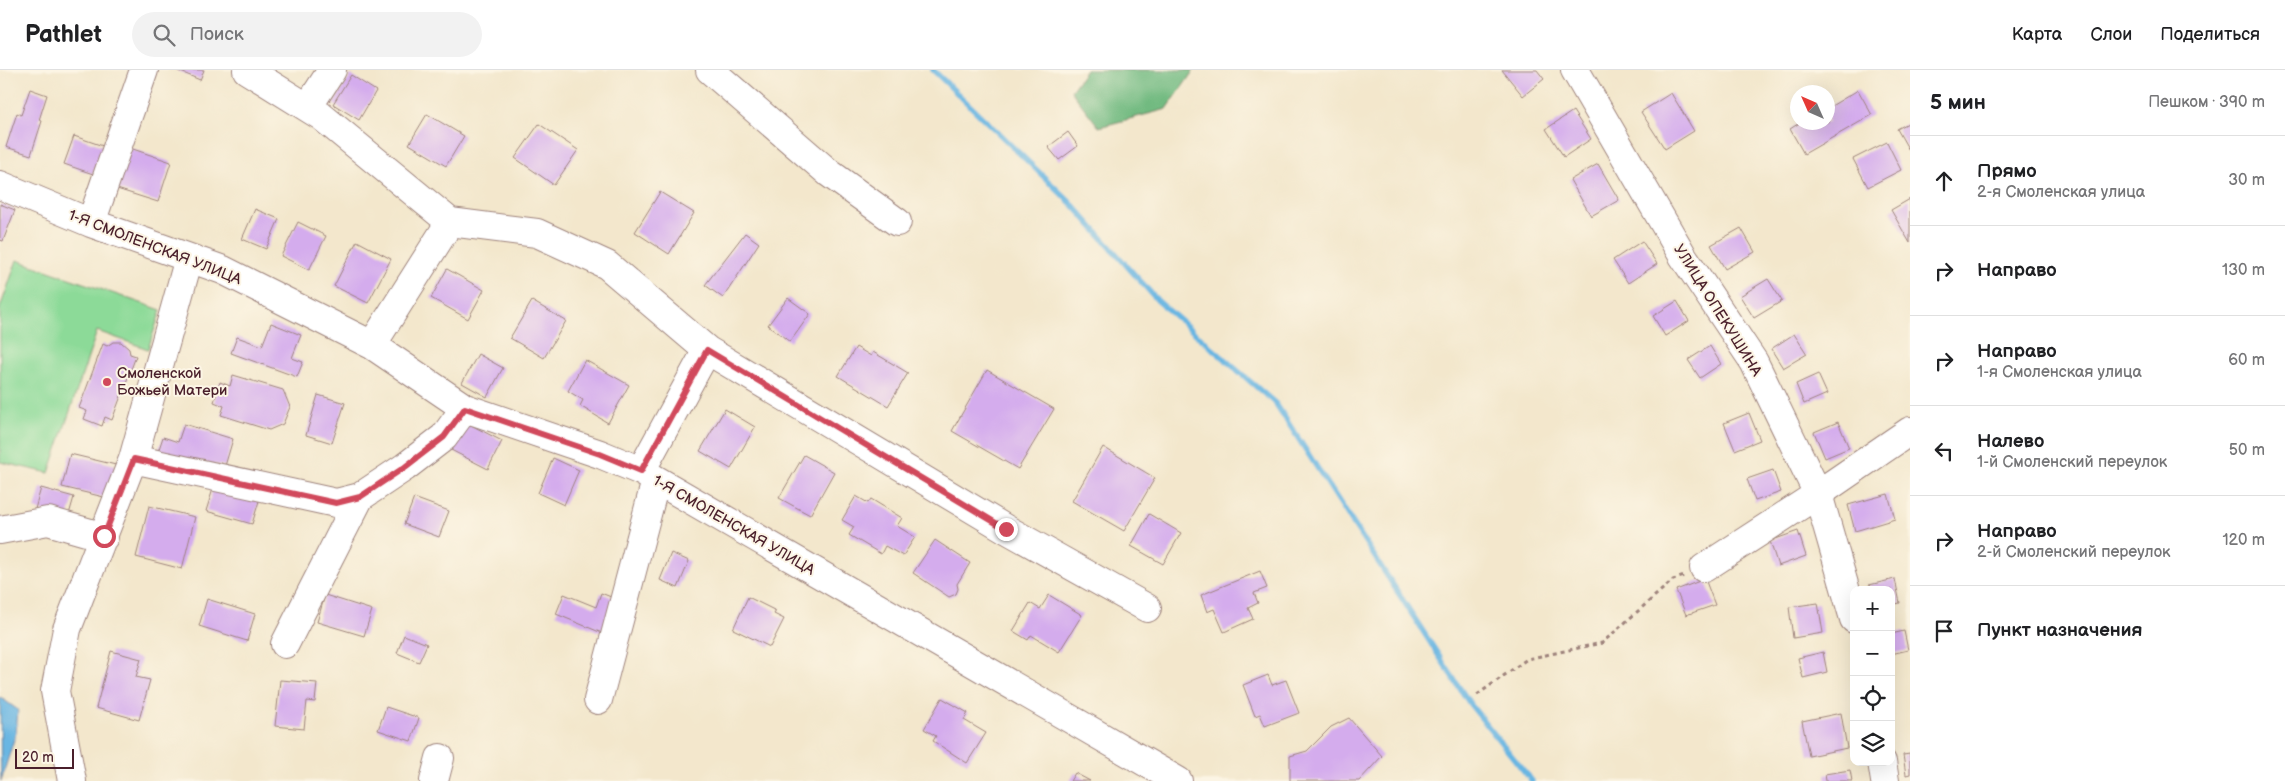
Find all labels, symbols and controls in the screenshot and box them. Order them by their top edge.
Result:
search box [132,12,482,57]
text: Pathlet [25,20,102,49]
icon: search [150,21,178,49]
text: Поиск [190,23,244,46]
text: Карта [2012,24,2062,45]
text: Слои [2090,24,2132,45]
text: Поделиться [2160,24,2260,45]
north arrow [1790,85,1835,130]
text: 5 мин [1930,90,1986,115]
text: Пешком · 390 m [2148,93,2265,112]
text: Прямо [1977,160,2037,183]
icon: ahead [1930,167,1958,195]
text: 30 m [2228,171,2265,190]
text: 2-я Смоленская улица [1977,183,2145,202]
street label: 1-Я СМОЛЕНСКАЯ УЛИЦА [66,206,245,290]
street label: УЛИЦА ОПЕКУШИНА [1669,241,1766,381]
icon: right [1930,257,1958,285]
text: Направо [1977,259,2057,282]
text: 130 m [2222,261,2265,280]
text: Направо [1977,340,2057,363]
icon: right [1930,347,1958,375]
text: 60 m [2228,351,2265,370]
text: 1-я Смоленская улица [1977,363,2142,382]
place label: Смоленской Божьей Матери [117,364,227,400]
marker: Смоленской Божьей Матери [101,376,113,388]
text: Налево [1977,430,2044,453]
icon: left [1930,437,1958,465]
text: 50 m [2229,441,2265,460]
text: 1-й Смоленский переулок [1977,453,2167,472]
street label: 1-Я СМОЛЕНСКАЯ УЛИЦА [649,471,819,580]
route end [995,518,1018,541]
text: Направо [1977,520,2057,543]
route start [93,525,116,548]
icon: right [1930,527,1958,555]
text: 120 m [2222,531,2265,550]
text: 2-й Смоленский переулок [1977,543,2171,562]
map controls [1850,586,1895,766]
button: + [1850,586,1895,631]
icon: arrive [1930,617,1958,645]
text: Пункт назначения [1977,619,2142,642]
button: − [1850,631,1895,676]
button: locate [1850,676,1895,721]
button: layers [1850,721,1895,766]
scale bar [15,746,74,769]
text: 20 m [22,749,54,766]

